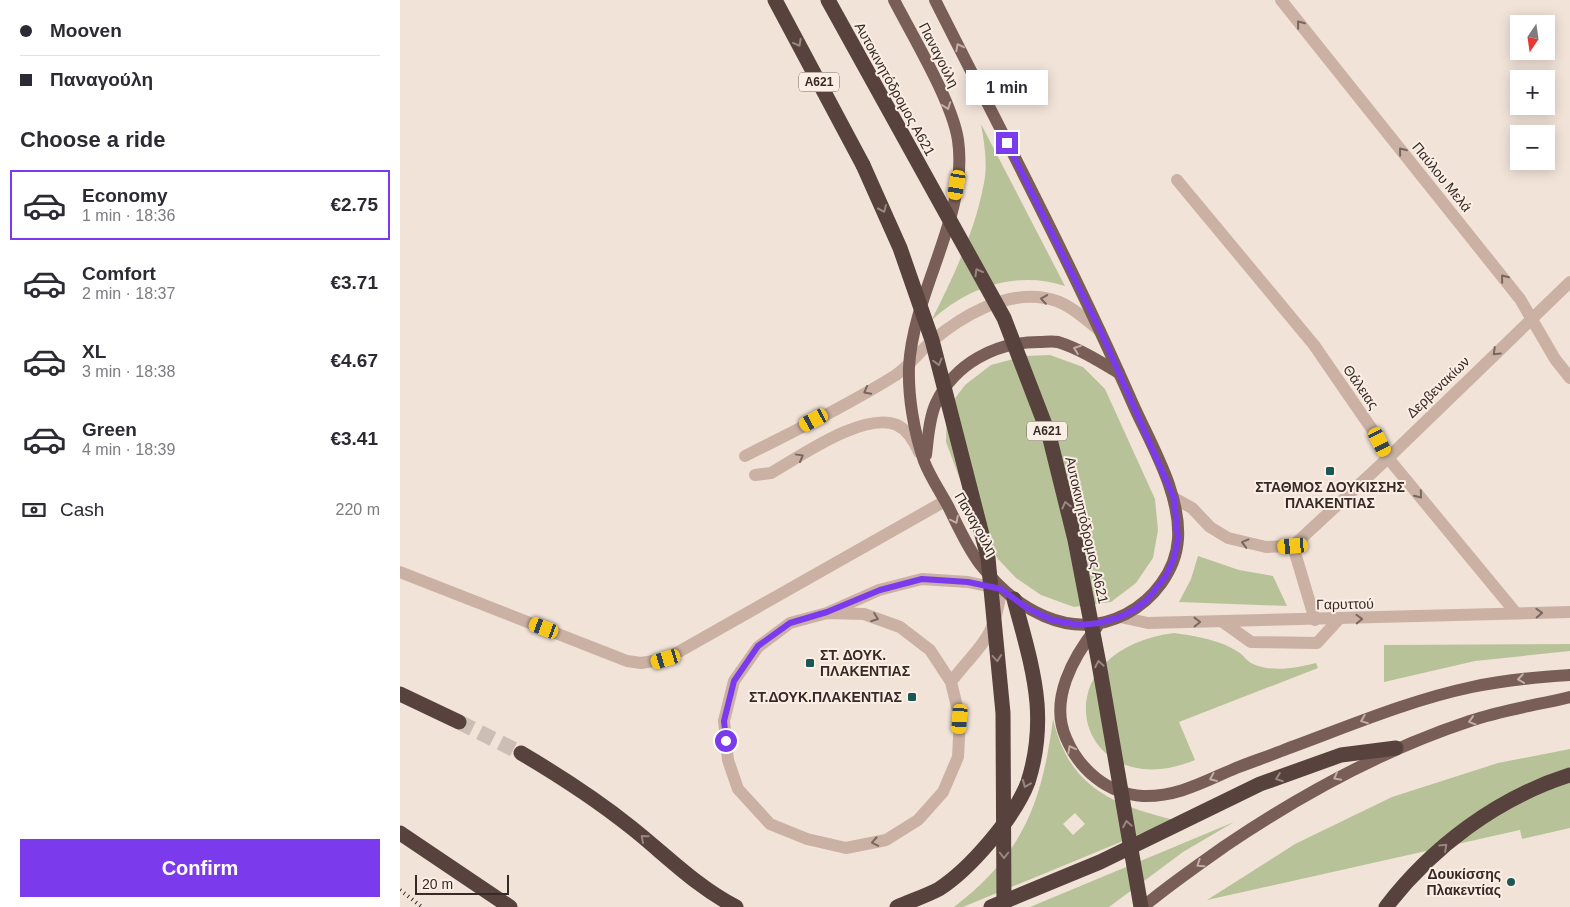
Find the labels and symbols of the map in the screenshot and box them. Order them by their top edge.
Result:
north arrow [1510,15,1555,60]
street label: Αυτοκινητόδρομος Α621 [852,19,939,159]
street label: Παναγούλη [916,20,962,90]
one-way arrow [1298,21,1306,30]
one-way arrow [792,38,802,47]
one-way arrow [955,43,965,52]
callout: 1 min [966,70,1048,106]
road number: Α621 [799,72,839,91]
one-way arrow [941,102,951,110]
route end [996,132,1018,154]
street label: Παύλου Μελά [1409,139,1475,215]
one-way arrow [1399,148,1407,157]
car [947,169,966,201]
one-way arrow [877,204,888,213]
one-way arrow [974,269,984,278]
one-way arrow [1501,275,1509,284]
one-way arrow [1039,294,1048,304]
one-way arrow [1073,345,1081,355]
one-way arrow [1493,346,1502,355]
street label: Δερβενακίων [1403,353,1473,421]
one-way arrow [932,358,943,367]
street label: Θάλειας [1340,362,1382,412]
one-way arrow [864,385,873,395]
car [797,406,830,434]
road number: Α621 [1027,422,1067,441]
car [1366,425,1393,459]
one-way arrow [794,453,803,463]
street label: Αυτοκινητόδρομος Α621 [1062,455,1112,605]
marker: ΣΤΑΘΜΟΣ ΔΟΥΚΙΣΣΗΣ ΠΛΑΚΕΝΤΙΑΣ [1324,465,1336,477]
place label: ΣΤΑΘΜΟΣ ΔΟΥΚΙΣΣΗΣ ΠΛΑΚΕΝΤΙΑΣ [1255,479,1405,511]
street label: Παναγούλη [951,489,1001,559]
one-way arrow [1414,489,1422,498]
one-way arrow [1061,501,1072,510]
one-way arrow [949,515,959,524]
car [1277,537,1308,555]
one-way arrow [1241,538,1249,549]
street label: Γαρυττού [1316,595,1374,613]
one-way arrow [1535,607,1543,618]
one-way arrow [870,612,879,622]
one-way arrow [1355,613,1363,624]
car [527,616,560,640]
one-way arrow [1193,617,1201,627]
car [649,647,682,671]
place label: ΣΤ. ΔΟΥΚ. ΠΛΑΚΕΝΤΙΑΣ [820,647,910,679]
one-way arrow [992,654,1003,662]
marker: ΣΤ. ΔΟΥΚ. ΠΛΑΚΕΝΤΙΑΣ [804,657,816,669]
one-way arrow [1095,660,1105,669]
one-way arrow [1517,673,1525,684]
place label: ΣΤ.ΔΟΥΚ.ΠΛΑΚΕΝΤΙΑΣ [749,689,902,705]
marker: ΣΤ.ΔΟΥΚ.ΠΛΑΚΕΝΤΙΑΣ [906,691,918,703]
car [951,704,968,734]
one-way arrow [1361,714,1369,724]
one-way arrow [1468,715,1476,725]
route start [715,730,737,752]
one-way arrow [1067,746,1077,755]
one-way arrow [1333,771,1342,781]
one-way arrow [1209,772,1218,783]
one-way arrow [1275,772,1284,782]
one-way arrow [1021,779,1032,788]
one-way arrow [1122,820,1132,829]
one-way arrow [641,835,650,844]
one-way arrow [870,836,879,847]
one-way arrow [1438,844,1447,853]
one-way arrow [999,852,1009,859]
one-way arrow [1196,858,1206,867]
place label: Δουκίσσης Πλακεντίας [1426,866,1501,898]
scale bar [415,872,509,895]
marker: Δουκίσσης Πλακεντίας [1505,876,1517,888]

